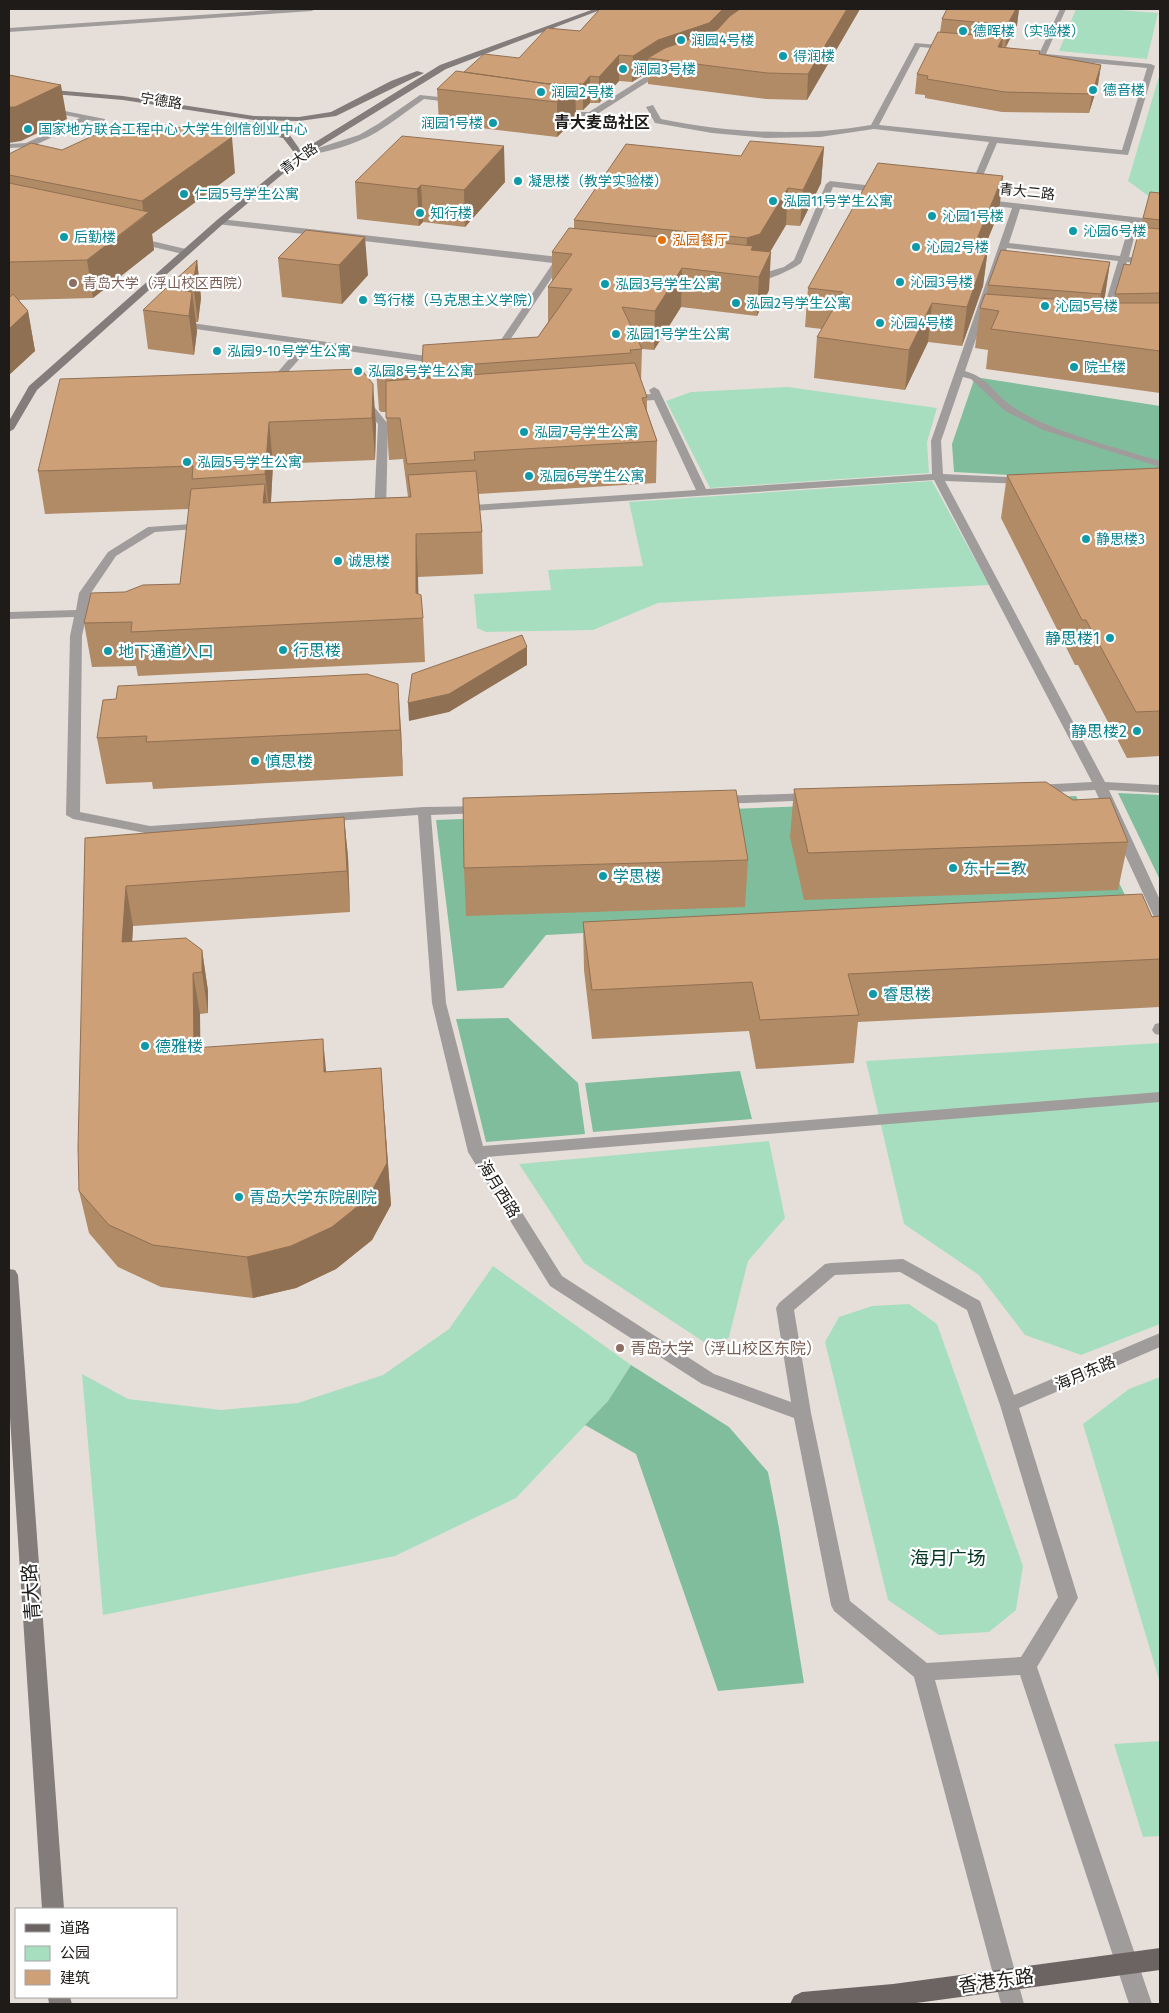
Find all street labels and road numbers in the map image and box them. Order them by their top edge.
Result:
street label: 宁德路 [139,89,183,113]
street label: 青大路 [277,140,321,178]
street label: 青大二路 [998,181,1056,203]
street label: 海月西路 [474,1157,524,1221]
street label: 海月东路 [1052,1352,1118,1394]
street label: 青大路 [18,1563,44,1621]
street label: 香港东路 [957,1964,1035,1998]

